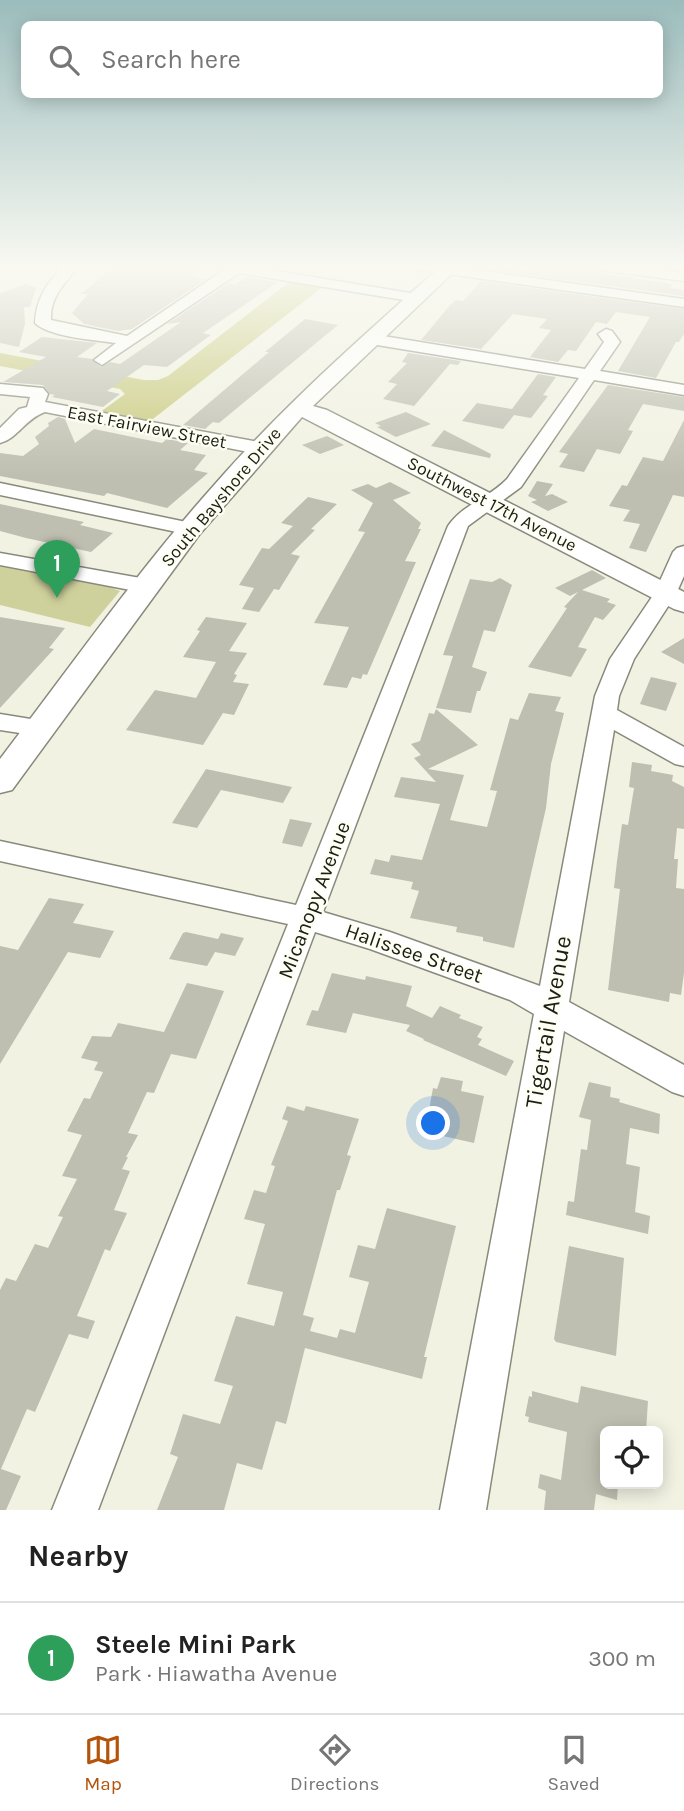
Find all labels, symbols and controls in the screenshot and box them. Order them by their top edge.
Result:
search box [21,21,663,98]
icon: search [45,41,83,79]
text: Search here [101,44,241,75]
street label: East Fairview Street [66,401,229,453]
street label: South Bayshore Drive [156,423,286,571]
street label: Southwest 17th Avenue [403,452,581,556]
pin: 1 [34,540,80,598]
street label: Micanopy Avenue [273,818,355,982]
street label: Halissee Street [342,918,486,988]
street label: Tigertail Avenue [519,934,577,1110]
your location [416,1106,450,1140]
map controls [600,1426,663,1489]
button: locate [600,1426,663,1489]
text: Nearby [28,1538,128,1574]
text: Steele Mini Park [95,1629,296,1660]
text: 1 [47,1645,55,1672]
text: 300 m [588,1645,656,1672]
text: Park · Hiawatha Avenue [95,1660,337,1687]
tab: Map [84,1731,122,1795]
tab: Directions [290,1731,379,1795]
tab: Saved [547,1731,600,1795]

